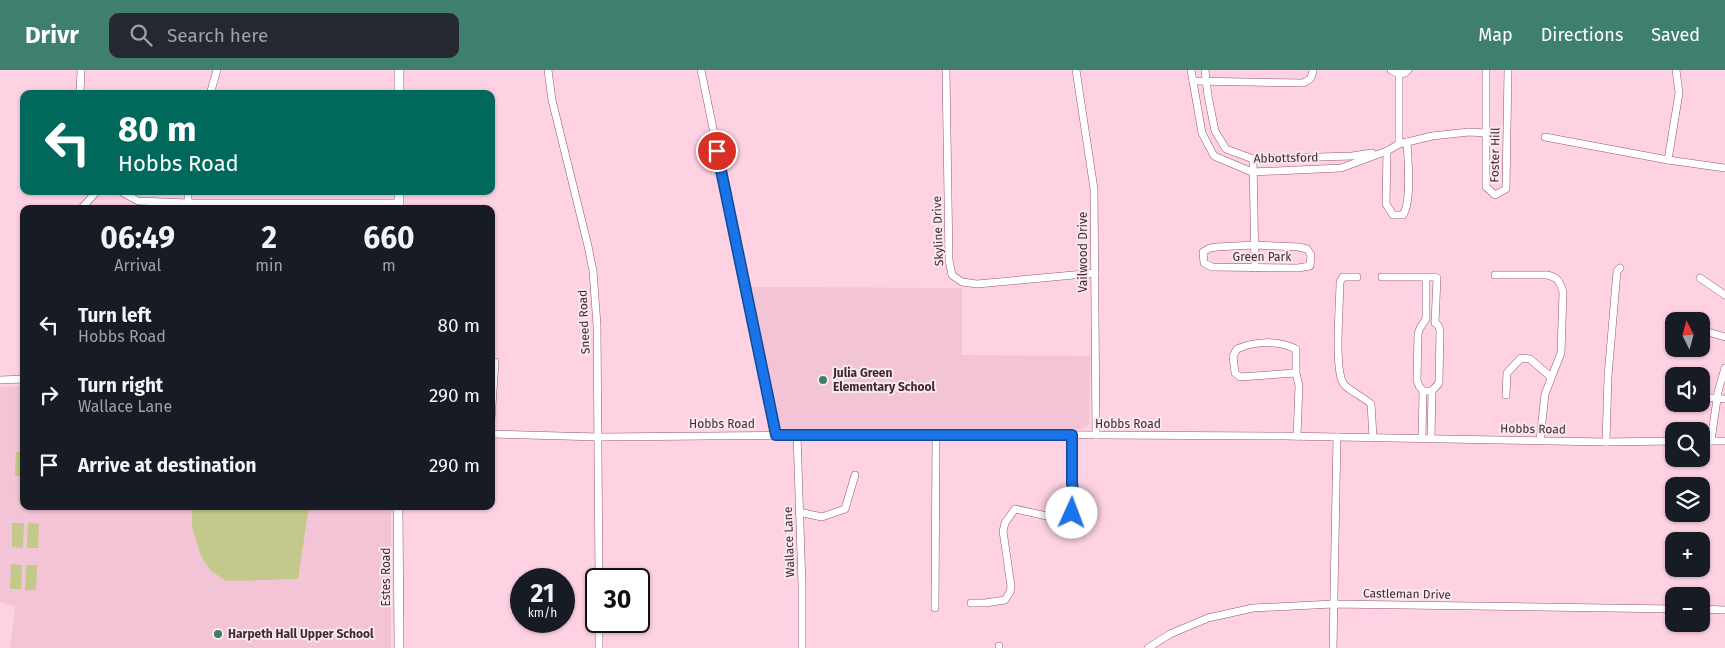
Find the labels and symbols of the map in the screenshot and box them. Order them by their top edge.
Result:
street label: Foster Hill [1488,127,1502,183]
pin [696,130,738,172]
street label: Abbottsford [1253,150,1319,166]
street label: Skyline Drive [930,196,946,266]
street label: Vailwood Drive [1076,212,1090,292]
street label: Green Park [1233,250,1292,264]
street label: Sneed Road [575,289,593,355]
north arrow [1665,312,1710,358]
place label: Julia Green Elementary School [832,366,936,394]
marker: Julia Green Elementary School [817,374,829,386]
street label: Hobbs Road [689,417,755,431]
street label: Hobbs Road [1095,417,1161,431]
street label: Hobbs Road [1500,421,1566,437]
position arrow [1045,486,1097,538]
street label: Wallace Lane [781,506,797,578]
street label: Estes Road [379,547,393,607]
speed limit sign: 30 [585,568,650,633]
street label: Castleman Drive [1363,586,1451,602]
place label: Harpeth Hall Upper School [228,627,374,641]
marker: Harpeth Hall Upper School [212,628,224,640]

